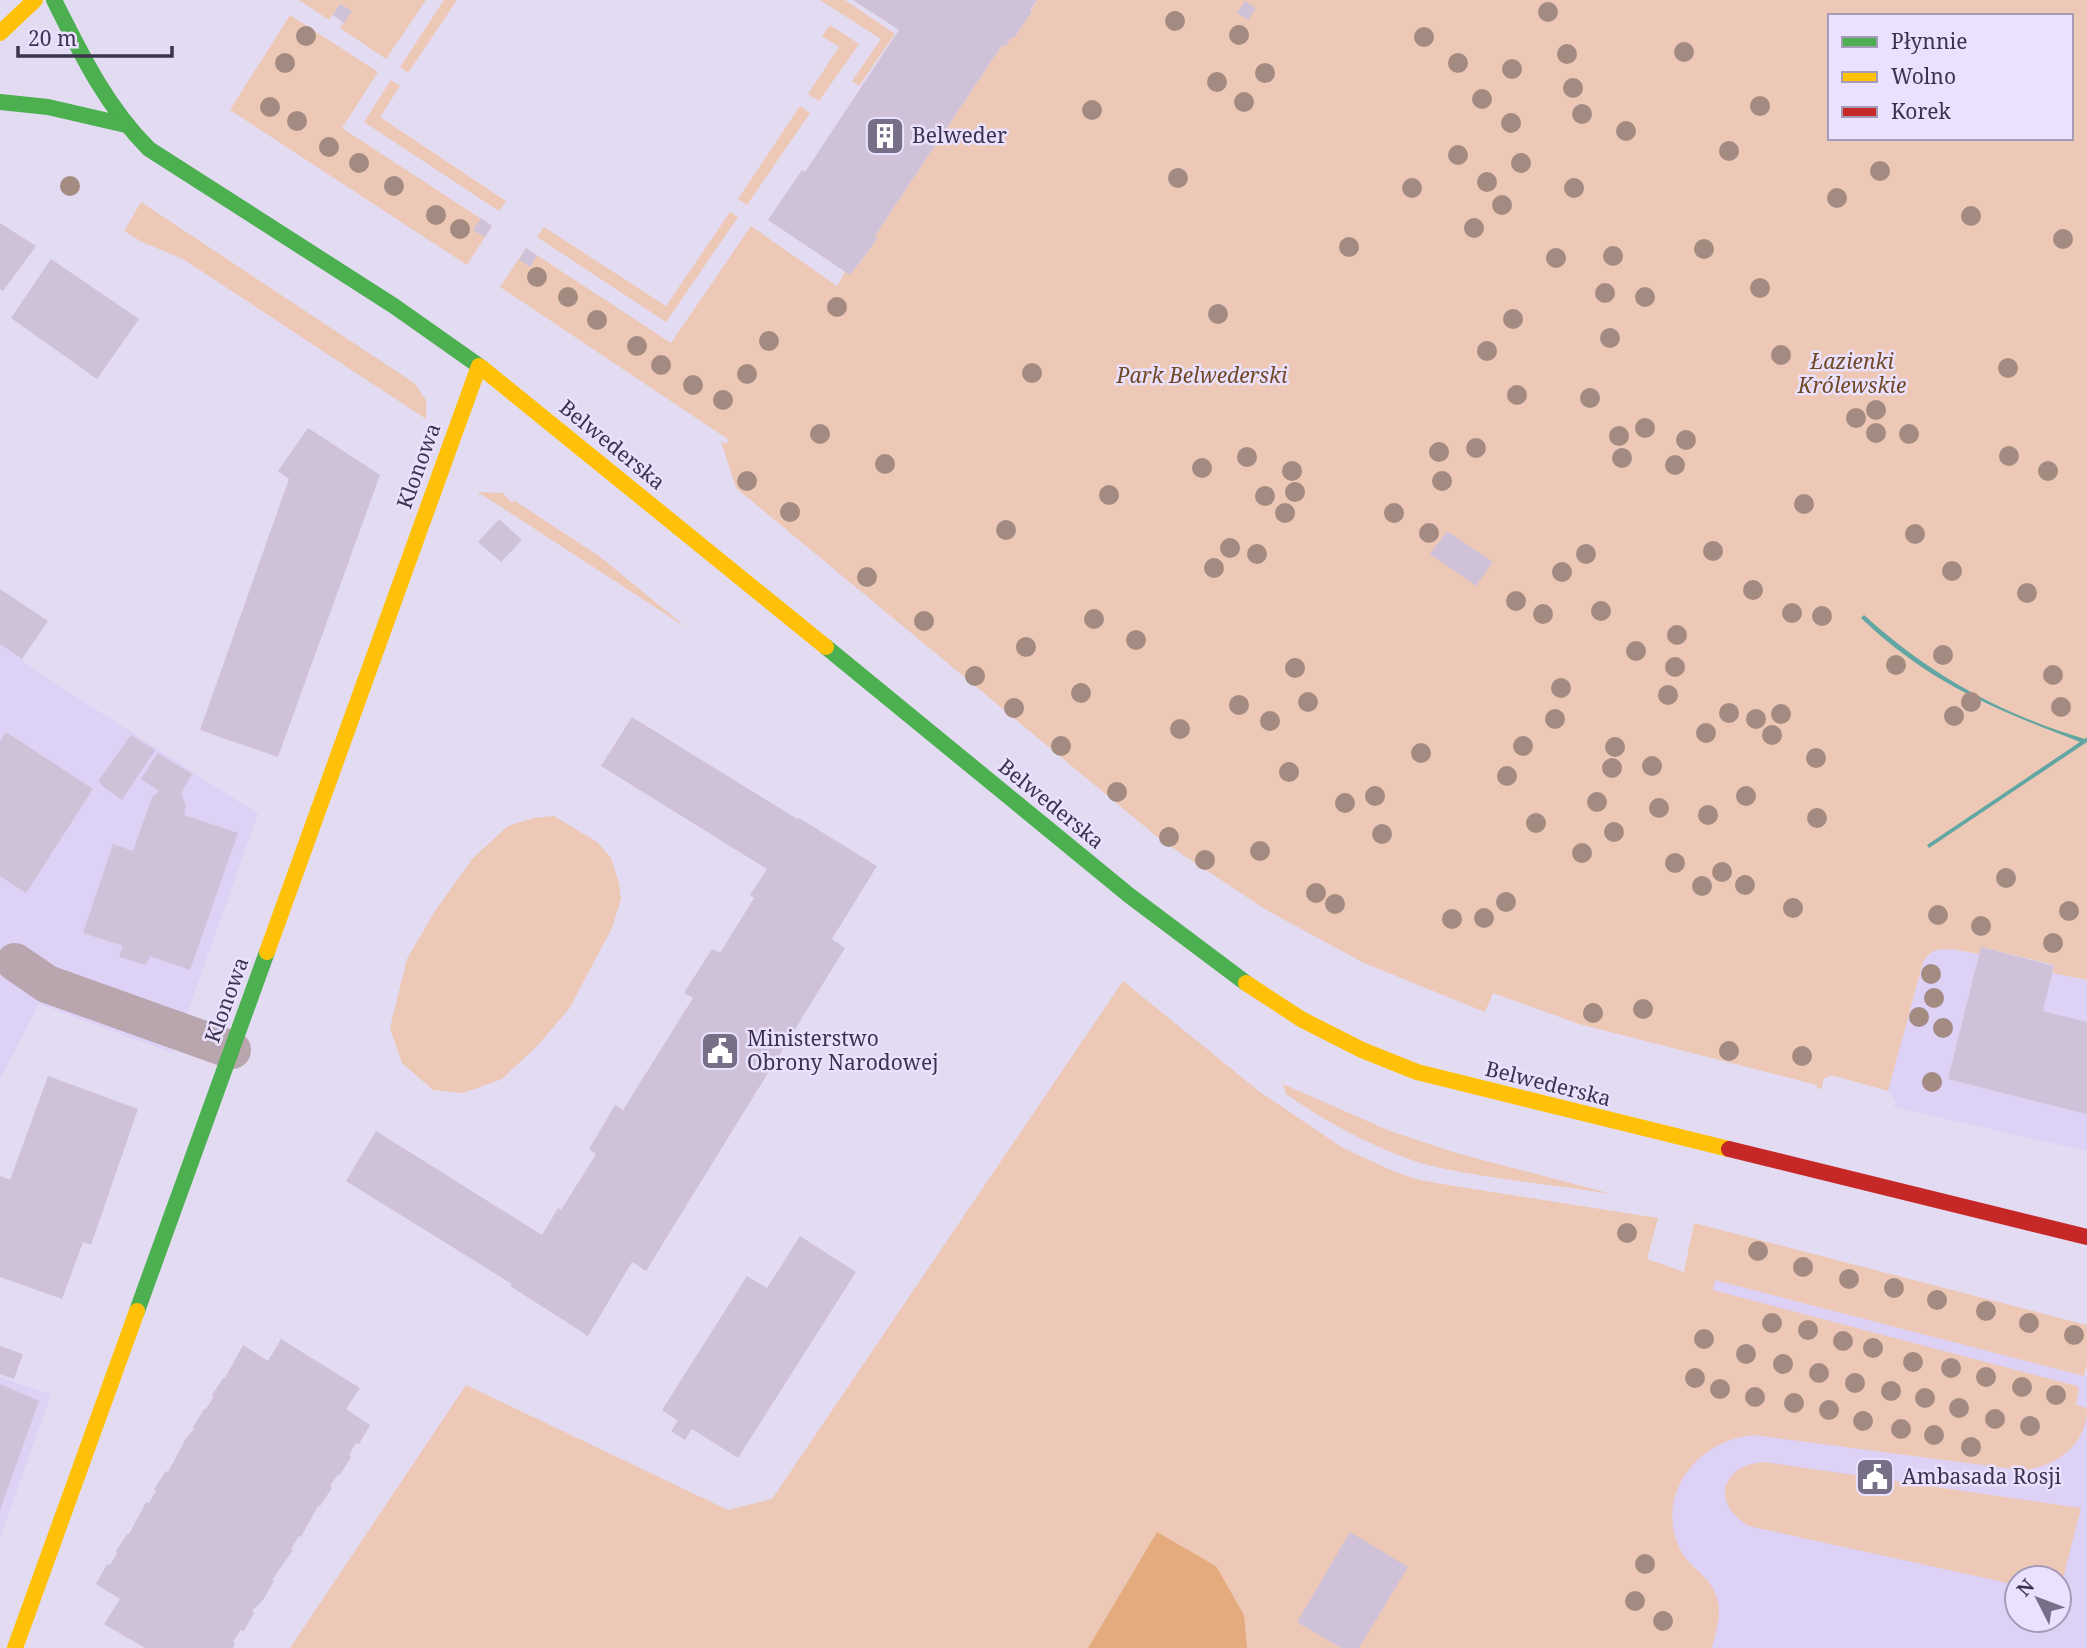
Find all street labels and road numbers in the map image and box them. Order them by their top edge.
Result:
street label: Belwederska [554,393,671,496]
street label: Klonowa [390,419,446,512]
street label: Belwederska [993,752,1110,855]
street label: Klonowa [198,953,254,1046]
street label: Belwederska [1483,1054,1614,1112]

